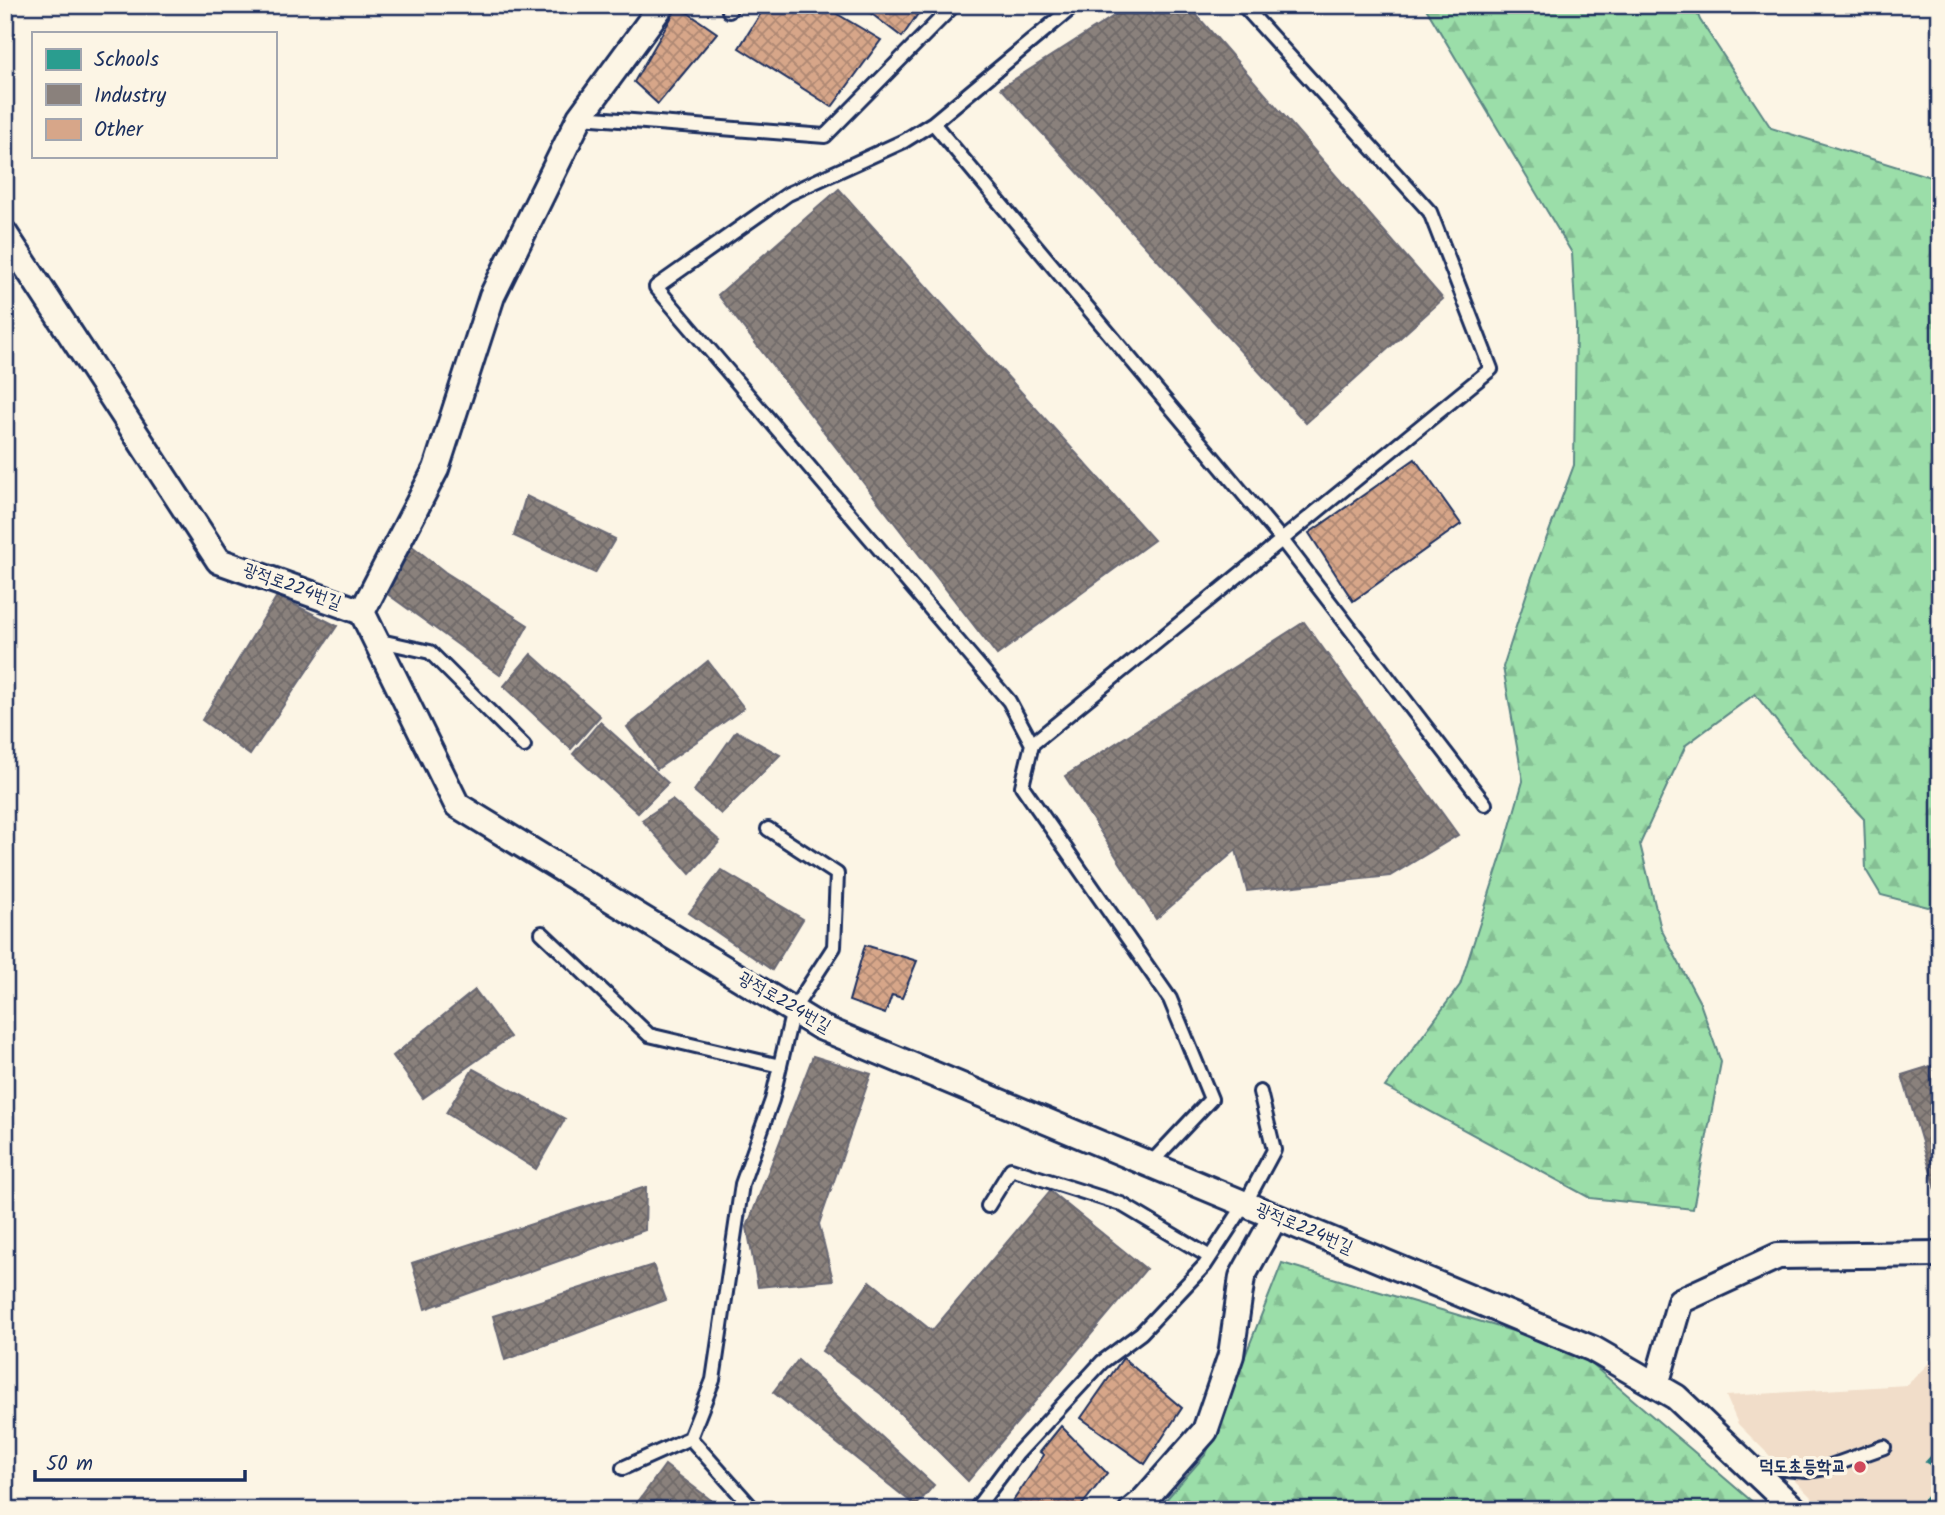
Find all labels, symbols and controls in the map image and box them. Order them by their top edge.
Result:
legend [32,32,276,158]
text: Schools [94,44,159,77]
text: Industry [94,80,166,113]
text: Other [94,114,144,147]
street label: 광적로224번길 [239,556,346,618]
street label: 광적로224번길 [732,965,836,1042]
street label: 광적로224번길 [1251,1195,1358,1263]
scale bar [35,1438,245,1482]
text: 50 m [46,1448,93,1481]
place label: 덕도초등학교 [1759,1453,1846,1482]
marker: 덕도초등학교 [1852,1459,1868,1475]

